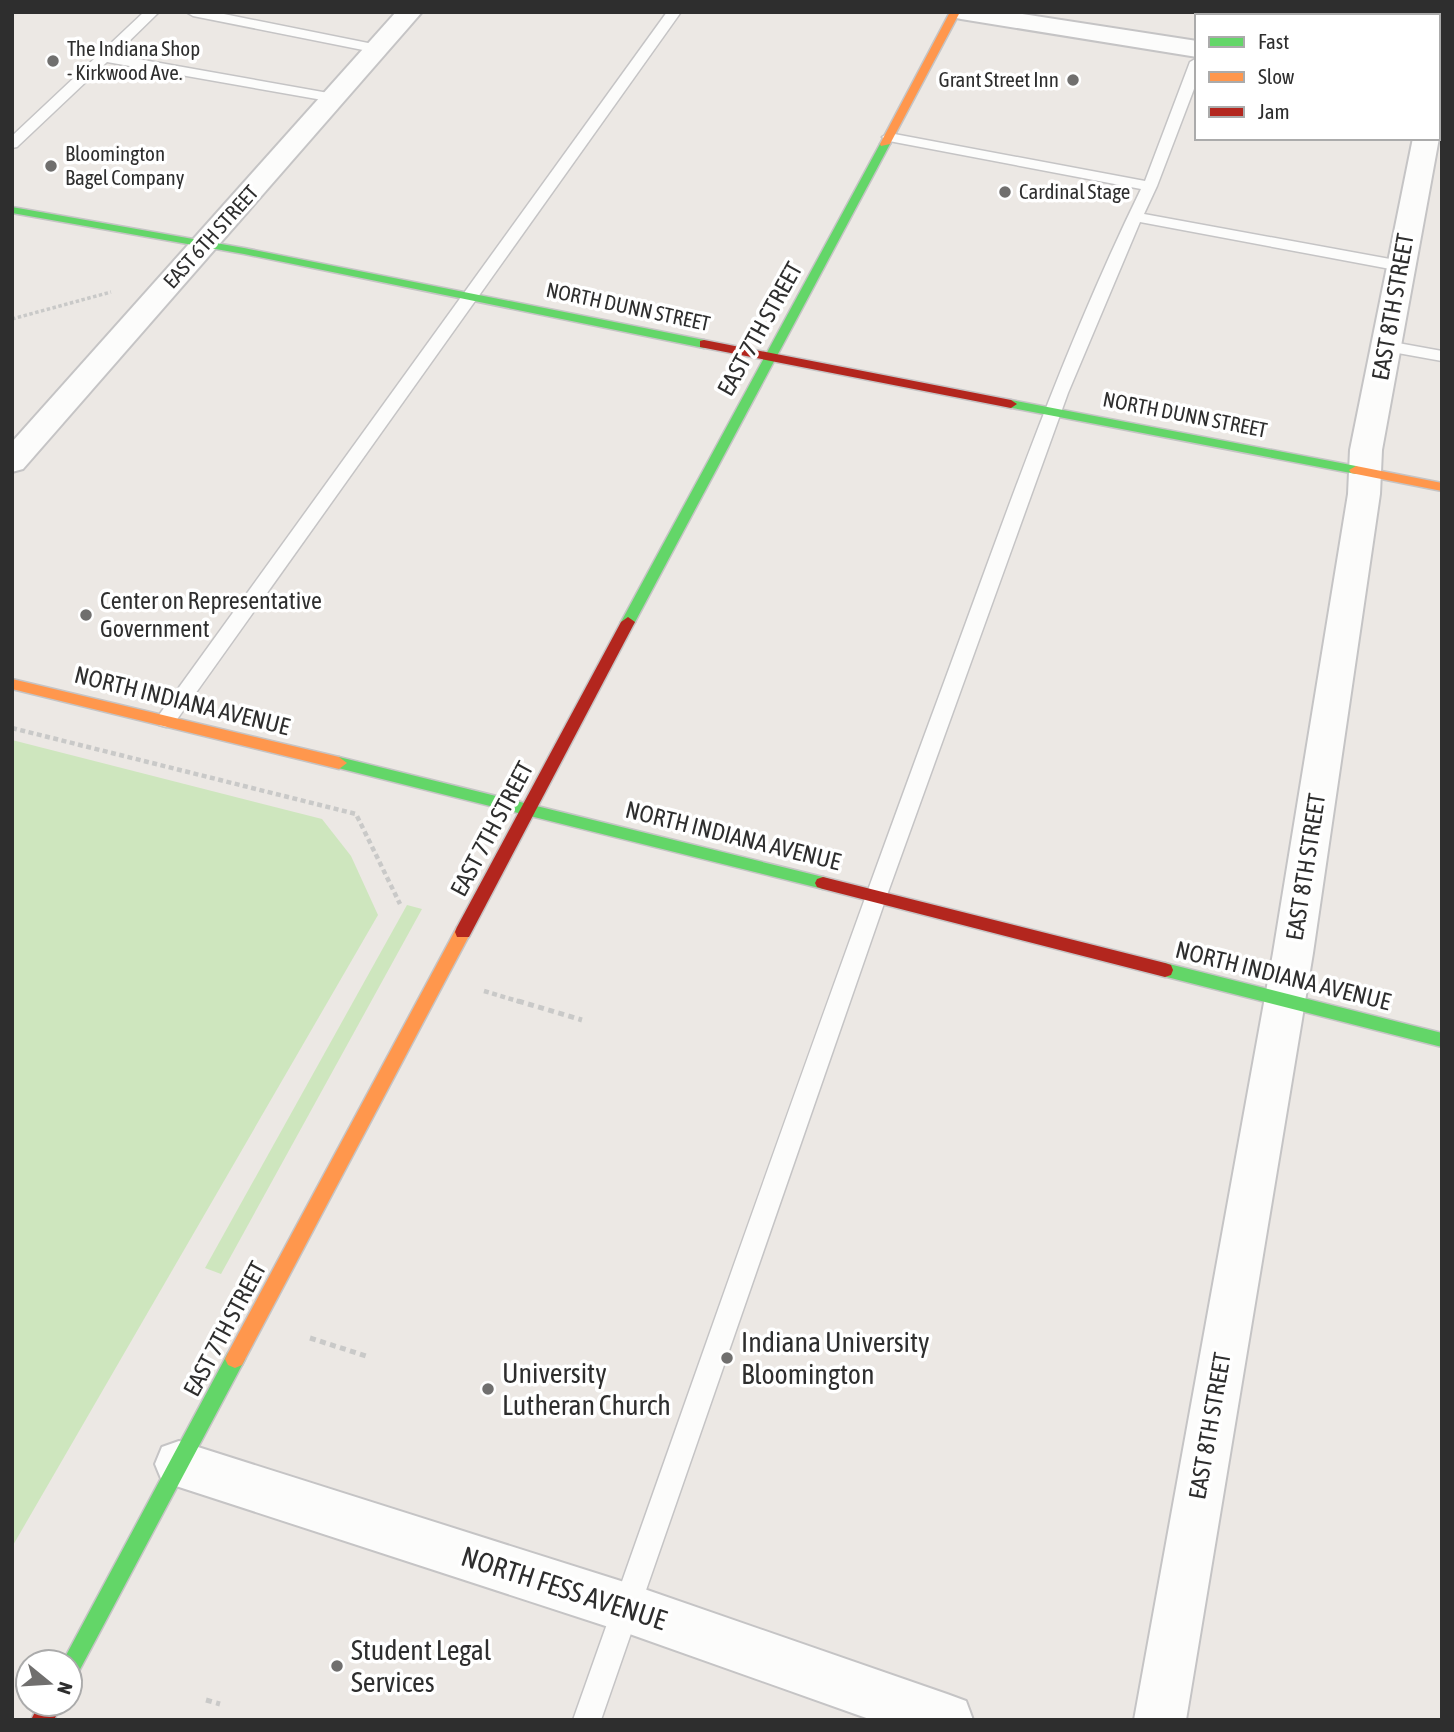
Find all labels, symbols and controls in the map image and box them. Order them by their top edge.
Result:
legend [1195,14,1440,140]
text: Fast [1258,29,1289,53]
place label: The Indiana Shop - Kirkwood Ave. [67,36,200,84]
marker: The Indiana Shop - Kirkwood Ave. [45,53,61,69]
text: Slow [1258,64,1295,88]
place label: Grant Street Inn [939,67,1059,91]
marker: Grant Street Inn [1065,72,1081,88]
text: Jam [1258,99,1290,123]
place label: Bloomington Bagel Company [65,141,185,189]
marker: Bloomington Bagel Company [43,158,59,174]
place label: Cardinal Stage [1019,179,1130,203]
street label: EAST 6TH STREET [158,180,263,293]
marker: Cardinal Stage [997,184,1013,200]
street label: EAST 8TH STREET [1366,231,1419,382]
street label: EAST 7TH STREET [712,257,808,400]
street label: NORTH DUNN STREET [544,277,712,335]
street label: NORTH DUNN STREET [1101,386,1269,442]
place label: Center on Representative Government [100,587,322,642]
marker: Center on Representative Government [78,607,94,623]
street label: NORTH INDIANA AVENUE [72,661,292,740]
street label: EAST 7TH STREET [445,756,539,901]
street label: EAST 8TH STREET [1281,791,1331,942]
street label: NORTH INDIANA AVENUE [623,796,843,875]
street label: NORTH INDIANA AVENUE [1173,936,1393,1015]
street label: EAST 7TH STREET [178,1256,272,1401]
place label: Indiana University Bloomington [741,1326,930,1390]
marker: Indiana University Bloomington [719,1350,735,1366]
street label: EAST 8TH STREET [1183,1350,1236,1501]
place label: University Lutheran Church [502,1357,671,1421]
marker: University Lutheran Church [480,1381,496,1397]
street label: NORTH FESS AVENUE [457,1540,671,1636]
place label: Student Legal Services [351,1634,492,1698]
north arrow [14,1648,84,1718]
marker: Student Legal Services [329,1658,345,1674]
text: N [53,1680,77,1697]

